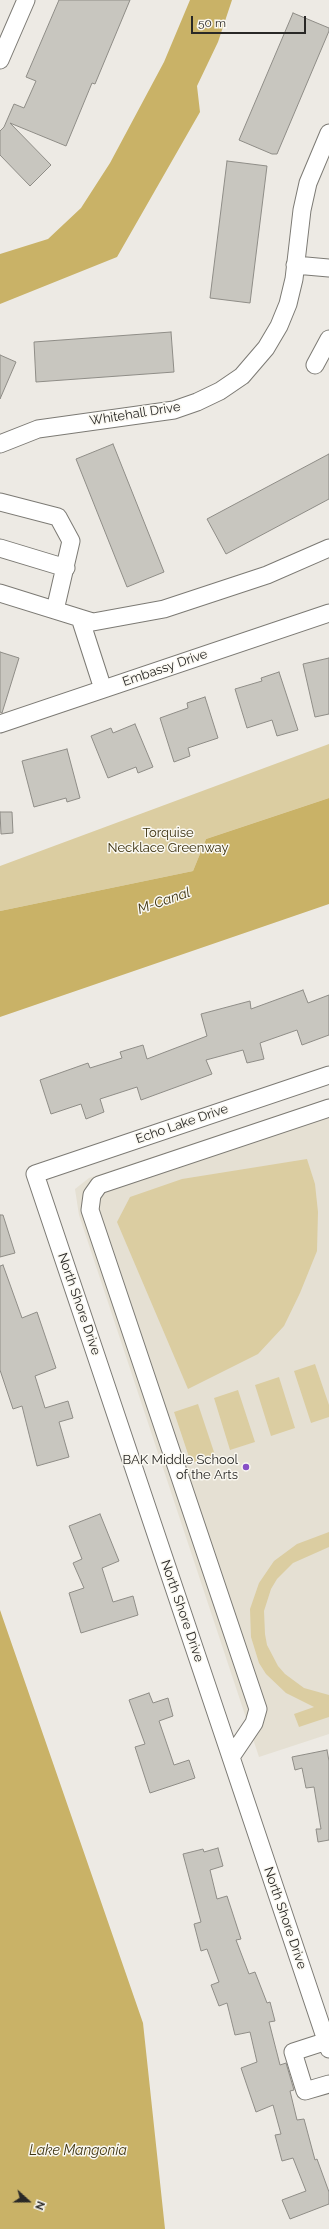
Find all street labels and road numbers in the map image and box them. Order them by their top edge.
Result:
street label: Whitehall Drive [88,399,182,429]
street label: Embassy Drive [121,646,209,690]
street label: Echo Lake Drive [134,1101,230,1147]
street label: North Shore Drive [54,1251,104,1357]
street label: North Shore Drive [157,1558,207,1664]
street label: North Shore Drive [260,1865,310,1971]

